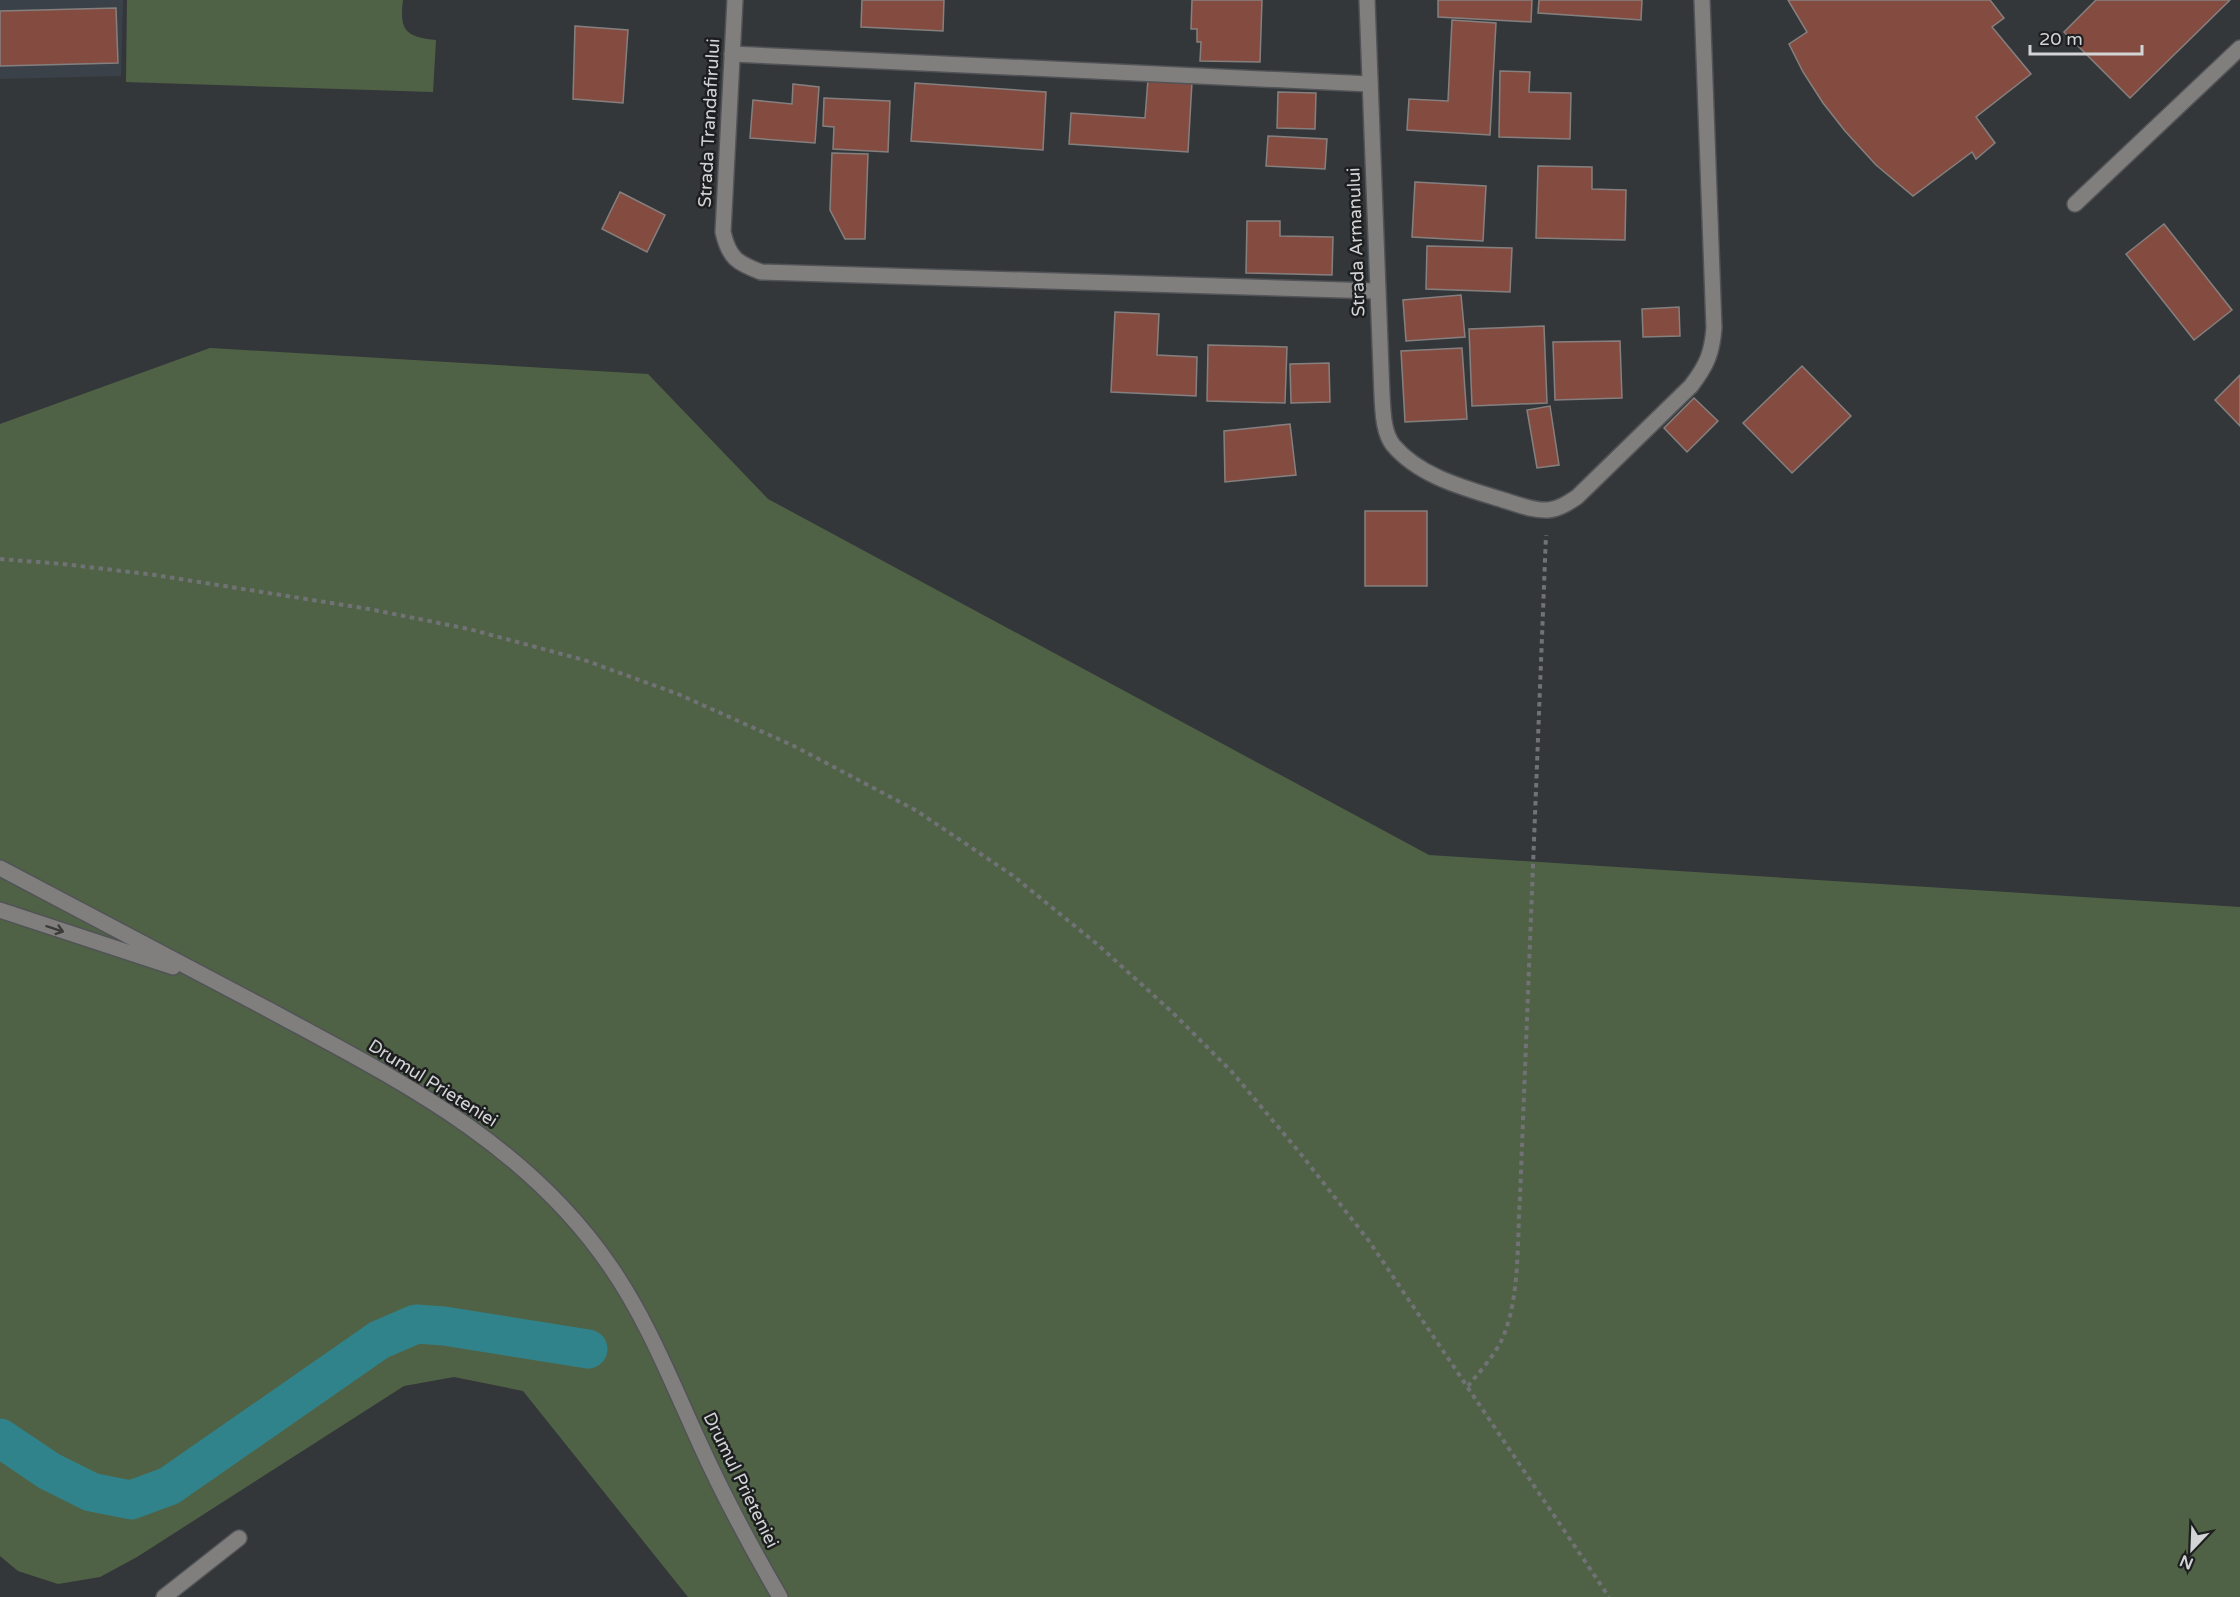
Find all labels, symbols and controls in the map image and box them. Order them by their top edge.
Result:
scale bar [2030,18,2142,56]
text: 20 m [2039,28,2083,50]
street label: Strada Trandafirului [694,38,724,208]
street label: Strada Armanului [1342,167,1370,317]
one-way arrow [45,924,64,935]
street label: Drumul Prieteniei [364,1034,502,1132]
street label: Drumul Prieteniei [699,1409,783,1551]
north arrow [2162,1519,2222,1579]
text: N [2177,1550,2196,1574]

